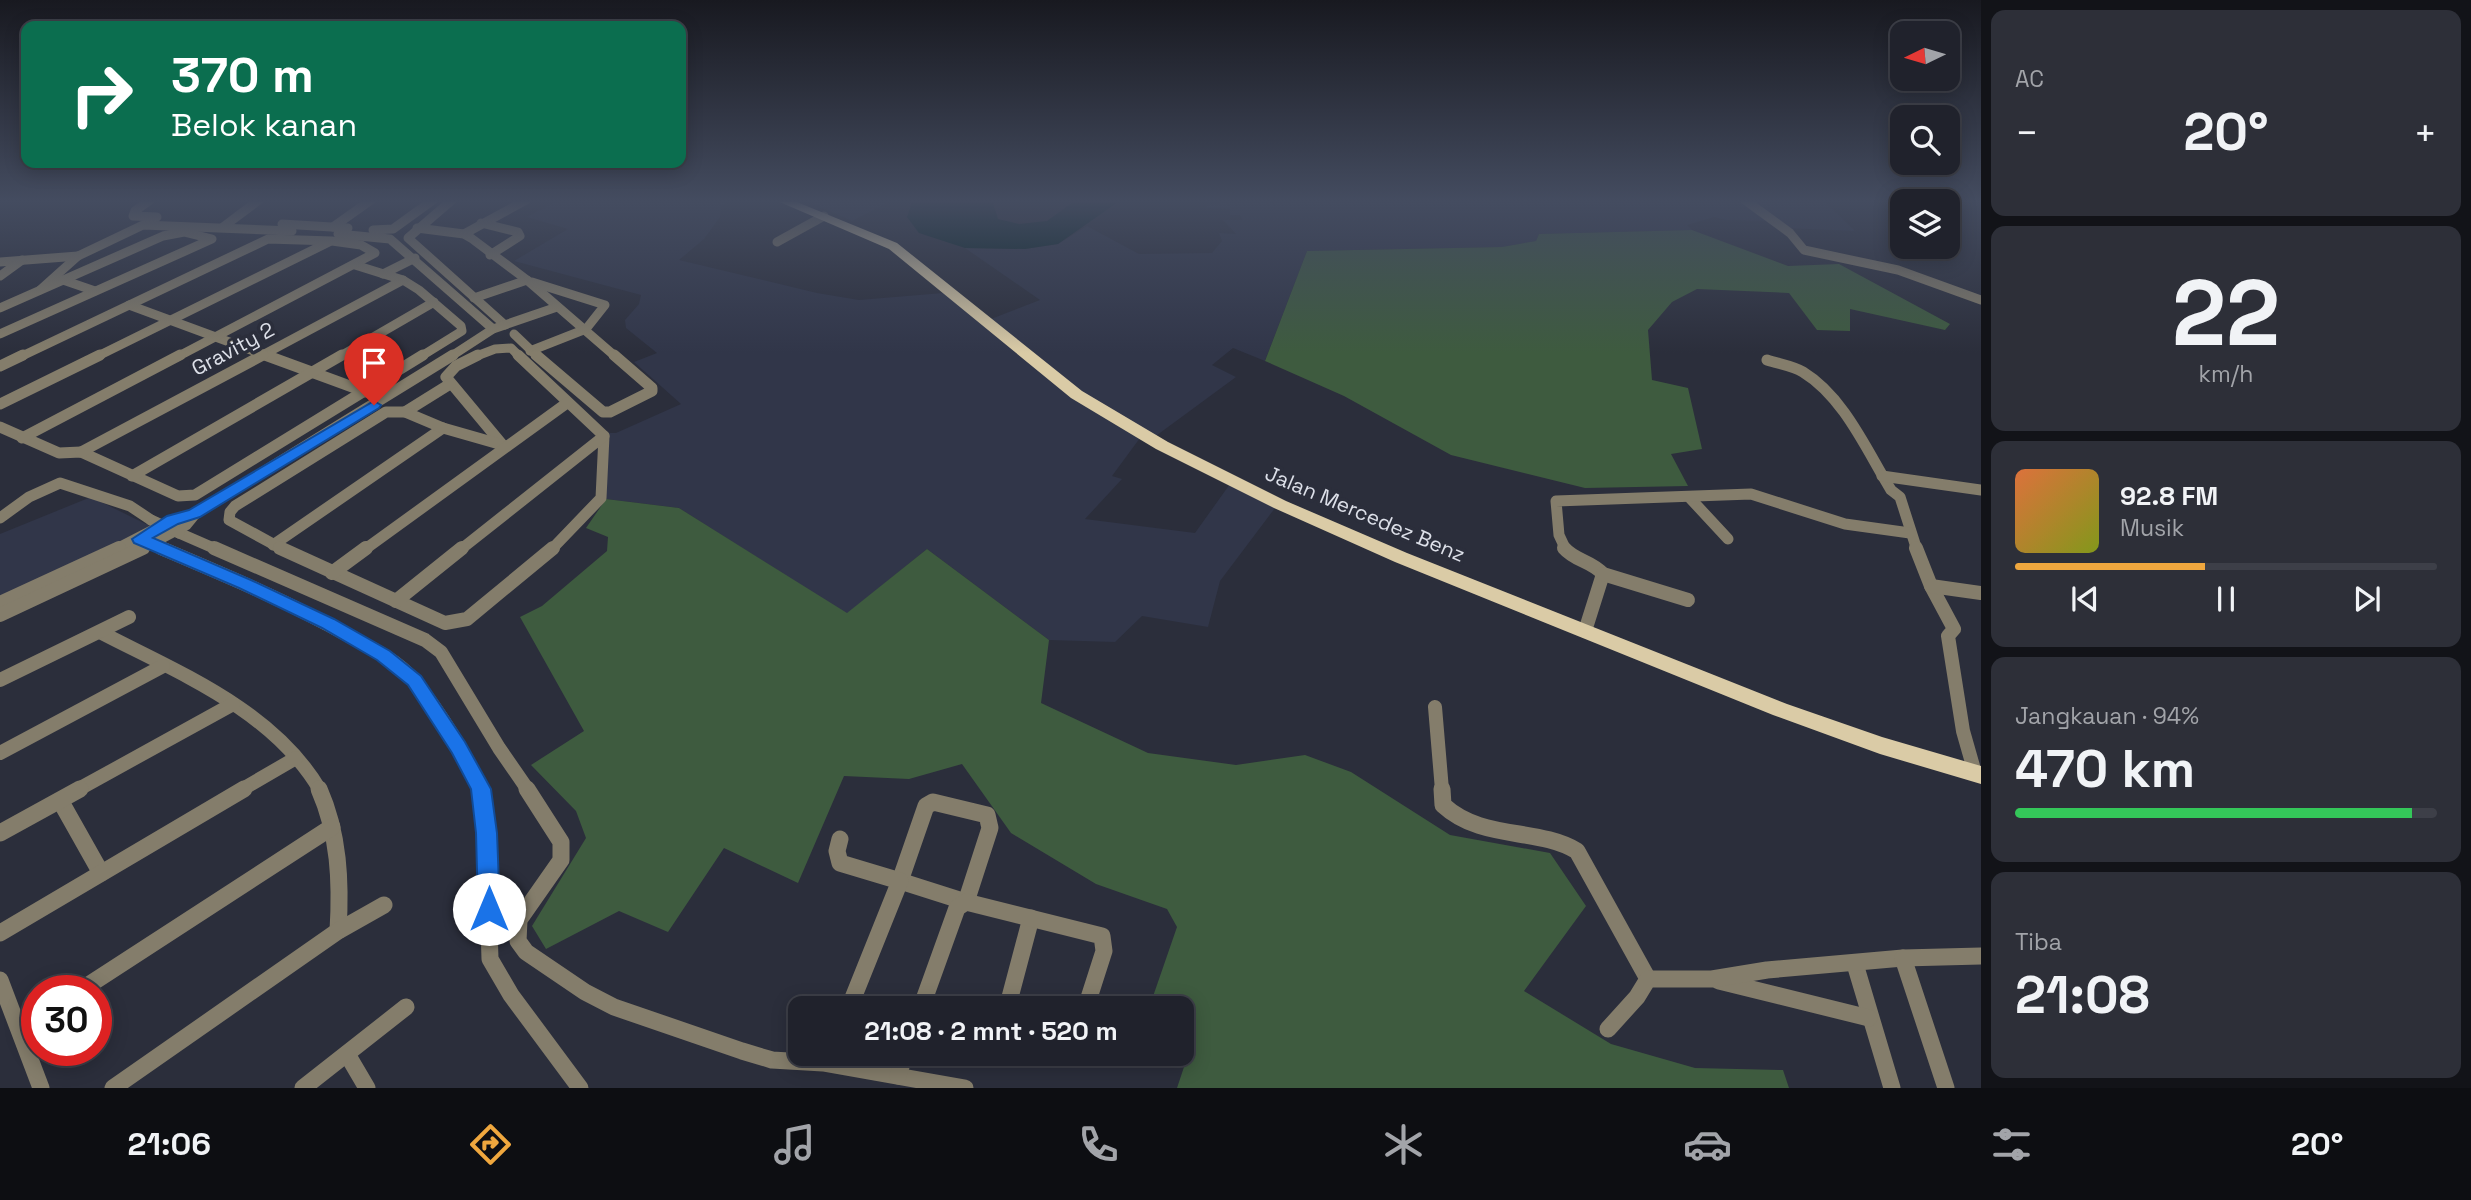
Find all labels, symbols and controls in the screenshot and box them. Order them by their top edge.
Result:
north arrow [1890,21,1960,91]
map controls [1890,21,1960,259]
text: 370 m [171,44,314,106]
icon: right [56,49,147,140]
text: AC [2015,64,2044,94]
text: 20° [2183,99,2269,165]
text: Belok kanan [171,105,357,145]
button: search [1890,105,1960,175]
text: − [2015,109,2039,157]
text: + [2413,109,2437,157]
button: layers [1890,189,1960,259]
text: 22 [2172,255,2280,372]
street label: Gravity 2 [187,316,279,382]
pin [344,333,404,405]
icon: arrive [355,344,393,382]
text: km/h [2199,359,2253,389]
street label: Jalan Mercedez Benz [1261,459,1469,568]
text: 92.8 FM [2120,479,2218,513]
text: Musik [2120,513,2184,543]
icon: previous [2066,580,2104,618]
icon: pause [2207,580,2245,618]
icon: next [2348,580,2386,618]
text: Jangkauan · 94% [2015,701,2199,731]
text: 470 km [2015,736,2195,802]
position arrow [452,872,526,946]
text: Tiba [2015,927,2062,957]
text: 21:08 [2015,962,2150,1028]
speed limit sign: 30 [21,975,112,1066]
text: 21:08 · 2 mnt · 520 m [864,1014,1118,1048]
icon: directions [466,1120,515,1169]
icon: music [770,1120,819,1169]
icon: phone [1074,1120,1123,1169]
icon: climate [1379,1120,1428,1169]
icon: car [1683,1120,1732,1169]
icon: filters [1987,1120,2036,1169]
text: 21:06 [128,1124,211,1164]
text: 20° [2291,1124,2343,1164]

